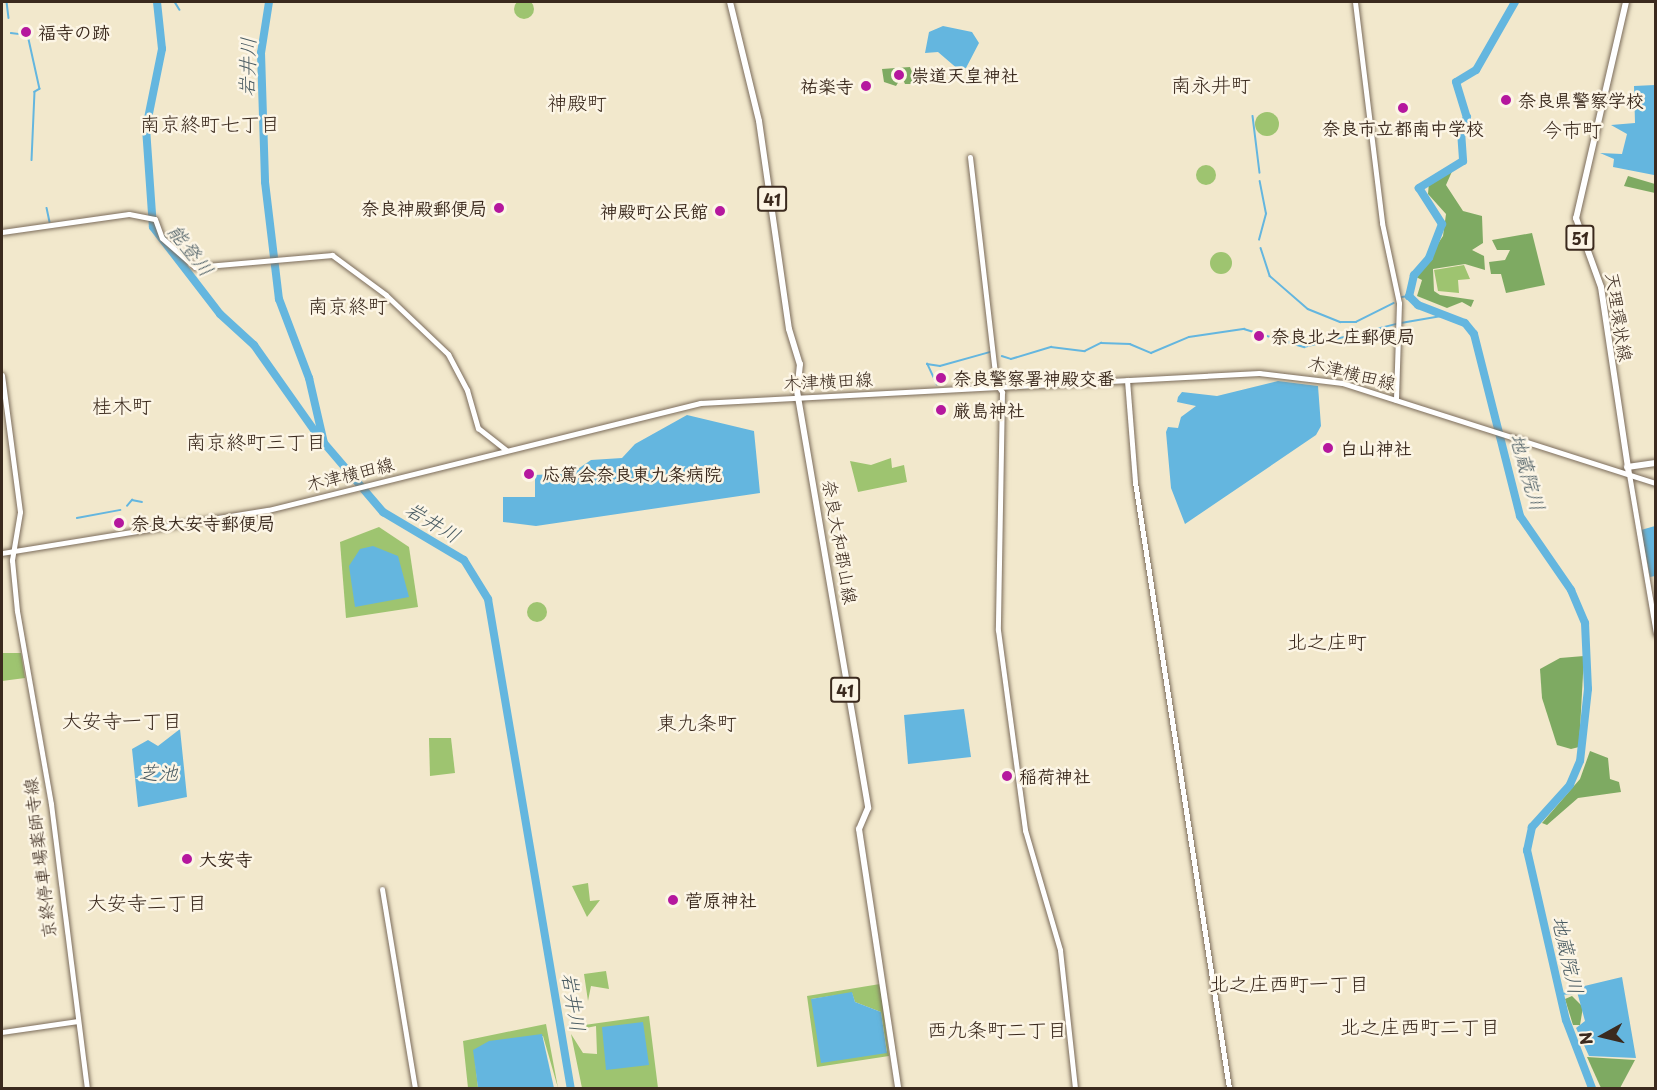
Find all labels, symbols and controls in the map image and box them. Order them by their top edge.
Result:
place label: 福寺の跡 [38,21,110,43]
marker: 福寺の跡 [19,25,33,39]
water label: 岩井川 [234,37,260,97]
place label: 崇道天皇神社 [911,64,1019,86]
marker: 崇道天皇神社 [892,68,906,82]
district label: 南永井町 [1171,72,1251,96]
place label: 祐楽寺 [800,75,854,97]
marker: 祐楽寺 [859,79,873,93]
place label: 奈良県警察学校 [1518,89,1644,111]
district label: 神殿町 [547,90,607,114]
marker: 奈良県警察学校 [1499,93,1513,107]
marker: 奈良市立都南中学校 [1396,101,1410,115]
district label: 南京終町七丁目 [140,111,280,135]
place label: 奈良市立都南中学校 [1322,117,1484,139]
district label: 今市町 [1542,117,1602,141]
road number: 41 [757,186,787,212]
place label: 奈良神殿郵便局 [361,197,487,219]
place label: 神殿町公民館 [600,200,708,222]
marker: 奈良神殿郵便局 [492,201,506,215]
marker: 神殿町公民館 [713,204,727,218]
water label: 能登川 [163,219,219,281]
road number: 51 [1565,225,1595,251]
street label: 天理環状線 [1601,271,1637,363]
district label: 南京終町 [308,293,388,317]
place label: 奈良北之庄郵便局 [1271,325,1415,347]
marker: 奈良北之庄郵便局 [1252,329,1266,343]
street label: 木津横田線 [1306,352,1398,394]
place label: 奈良警察署神殿交番 [953,367,1115,389]
street label: 木津横田線 [782,368,874,394]
marker: 奈良警察署神殿交番 [934,371,948,385]
district label: 桂木町 [92,393,152,417]
place label: 厳島神社 [953,399,1025,421]
marker: 厳島神社 [934,403,948,417]
district label: 南京終町三丁目 [186,429,326,453]
water label: 地蔵院川 [1505,430,1551,514]
place label: 白山神社 [1340,437,1412,459]
marker: 白山神社 [1321,441,1335,455]
street label: 木津横田線 [304,453,396,495]
place label: 応篤会奈良東九条病院 [542,463,722,485]
marker: 応篤会奈良東九条病院 [520,465,538,483]
street label: 奈良大和郡山線 [818,478,862,606]
water label: 岩井川 [401,496,465,548]
place label: 奈良大安寺郵便局 [131,512,275,534]
marker: 奈良大安寺郵便局 [112,516,126,530]
district label: 北之庄町 [1287,629,1367,653]
road number: 41 [830,677,860,703]
district label: 大安寺一丁目 [62,708,182,732]
district label: 東九条町 [657,710,737,734]
water label: 芝池 [138,760,178,784]
place label: 稲荷神社 [1019,765,1091,787]
marker: 稲荷神社 [1000,769,1014,783]
street label: 京終停車場薬師寺線 [19,776,61,940]
place label: 大安寺 [199,848,253,870]
marker: 大安寺 [180,852,194,866]
place label: 菅原神社 [685,889,757,911]
district label: 大安寺二丁目 [87,890,207,914]
marker: 菅原神社 [666,893,680,907]
water label: 地蔵院川 [1547,913,1589,997]
water label: 岩井川 [557,970,591,1034]
district label: 北之庄西町一丁目 [1209,971,1369,995]
north arrow [1573,1006,1633,1066]
district label: 北之庄西町二丁目 [1340,1014,1500,1038]
district label: 西九条町二丁目 [927,1017,1067,1041]
text: N [1572,1031,1598,1046]

